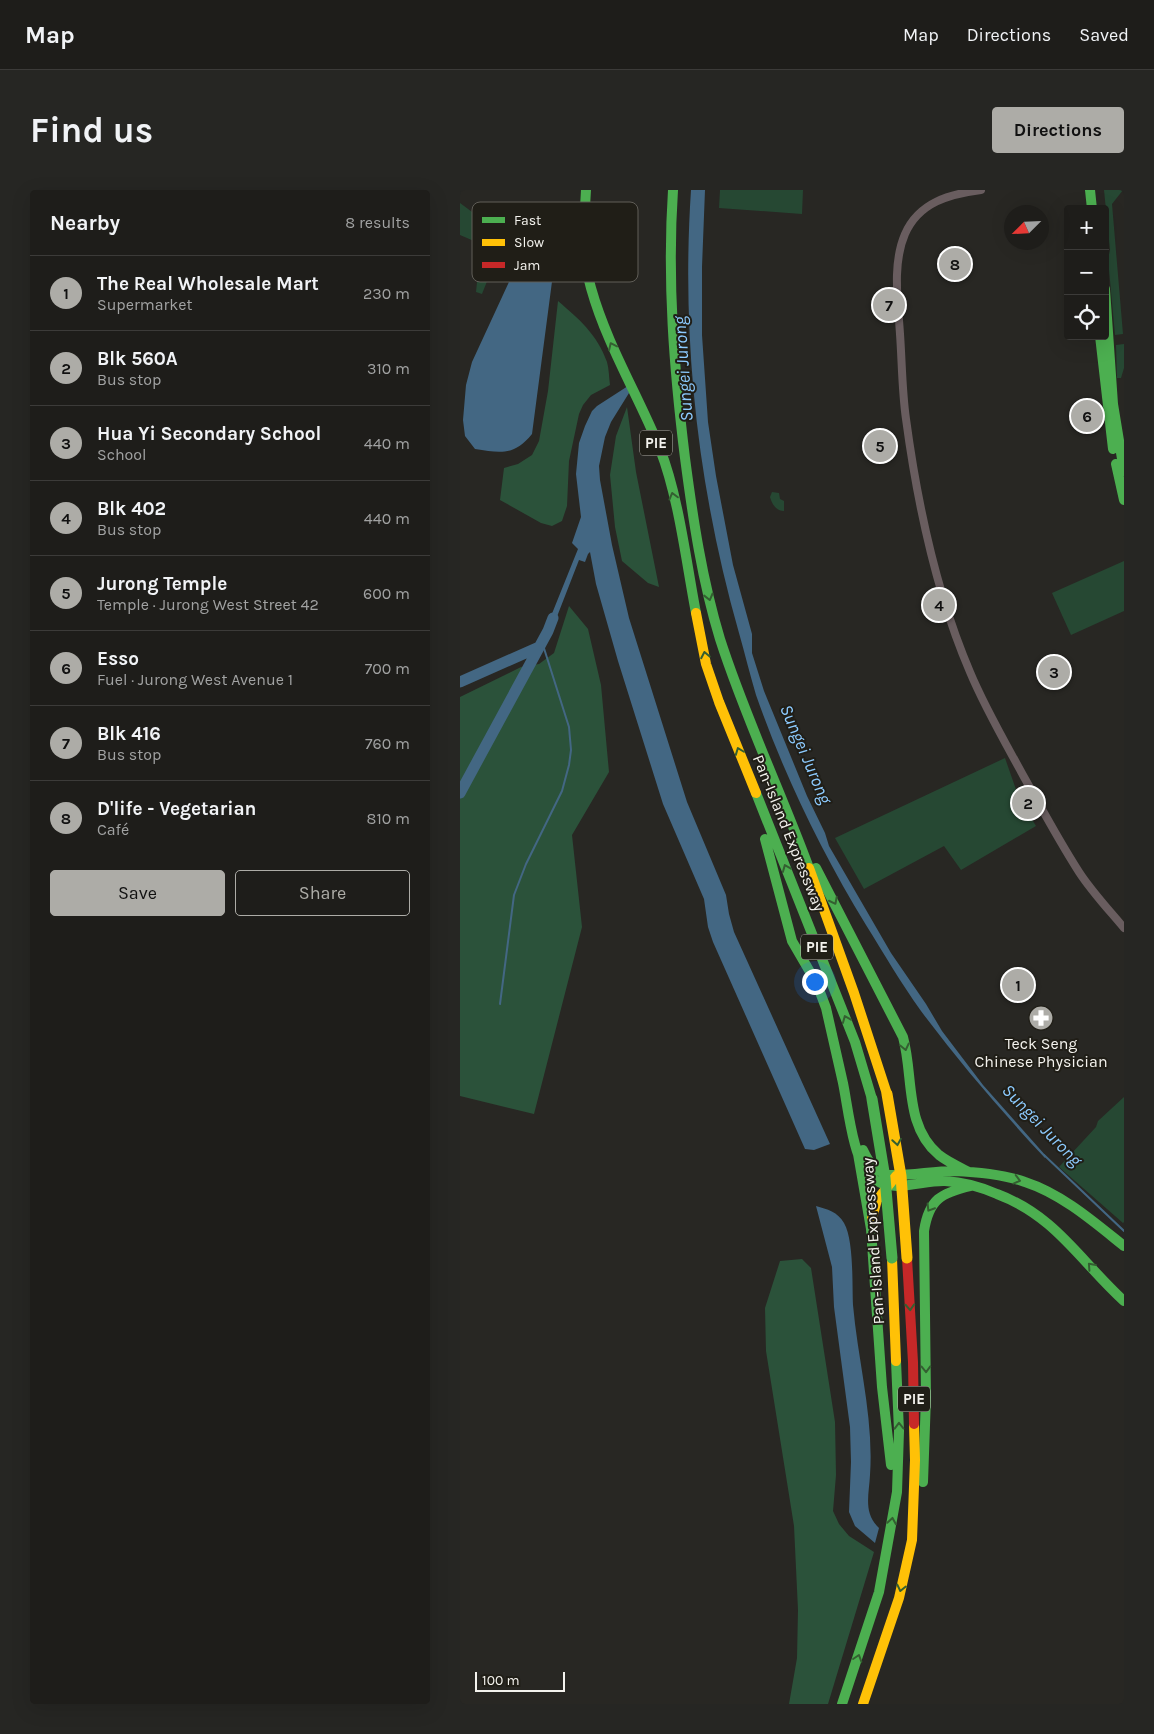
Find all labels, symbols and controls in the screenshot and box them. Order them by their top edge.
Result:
text: Map [25,21,75,49]
text: Map [903,24,939,46]
text: Directions [967,24,1051,46]
text: Saved [1079,24,1129,46]
button: Directions [992,107,1124,153]
text: Find us [30,110,153,151]
legend [472,202,638,282]
north arrow [1004,205,1049,250]
map controls [1064,205,1109,340]
button: + [1064,205,1109,250]
text: Nearby [50,211,120,235]
text: Fast [514,212,541,229]
text: 8 results [345,213,410,232]
text: Slow [514,234,544,251]
pin: 8 [939,245,971,283]
button: − [1064,250,1109,295]
text: Jam [514,257,540,274]
text: The Real Wholesale Mart [97,273,319,295]
text: 1 [63,284,69,303]
text: 230 m [363,284,410,303]
pin: 7 [873,286,905,324]
text: Supermarket [97,295,193,314]
button: locate [1064,295,1109,340]
water label: Sungei Jurong [668,315,698,423]
one-way arrow [607,342,618,351]
text: Blk 560A [97,348,178,370]
text: 2 [61,359,71,378]
text: 310 m [367,359,410,378]
text: Bus stop [97,370,161,389]
pin: 6 [1071,397,1103,435]
text: Hua Yi Secondary School [97,423,321,445]
pin: 5 [864,427,896,465]
road number: PIE [640,430,672,456]
text: 3 [61,434,71,453]
text: 440 m [364,434,410,453]
text: School [97,445,147,464]
one-way arrow [669,492,679,500]
text: Blk 402 [97,498,166,520]
text: 4 [61,509,71,528]
text: 440 m [364,509,410,528]
text: Bus stop [97,520,161,539]
text: Jurong Temple [97,573,227,595]
text: 5 [61,584,71,603]
text: 600 m [363,584,410,603]
pin: 4 [923,586,955,624]
one-way arrow [704,592,714,600]
text: Temple · Jurong West Street 42 [97,595,319,614]
text: Esso [97,648,139,670]
one-way arrow [700,651,710,660]
pin: 3 [1038,653,1070,691]
text: 6 [61,659,71,678]
text: 700 m [365,659,410,678]
text: Fuel · Jurong West Avenue 1 [97,670,293,689]
water label: Sungei Jurong [775,701,837,808]
text: Blk 416 [97,723,161,745]
text: 7 [62,734,70,753]
text: 760 m [365,734,410,753]
text: Bus stop [97,745,161,764]
one-way arrow [735,747,745,756]
street label: Pan-Island Expressway [749,752,829,915]
pin: 2 [1012,784,1044,822]
text: D'life - Vegetarian [97,798,256,820]
text: 8 [61,809,71,828]
text: 810 m [367,809,410,828]
text: Café [97,820,129,839]
one-way arrow [781,864,792,873]
button: Save [50,870,225,916]
button: Share [235,870,410,916]
one-way arrow [828,896,838,905]
road number: PIE [801,934,833,960]
pin: 1 [1002,966,1034,1004]
your location [802,969,828,995]
pharmacy icon: Teck Seng Chinese Physician [1028,1005,1054,1031]
one-way arrow [842,1015,852,1024]
place label: Teck Seng Chinese Physician [974,1034,1108,1071]
one-way arrow [899,1042,910,1051]
water label: Sungei Jurong [997,1079,1087,1171]
one-way arrow [891,1137,901,1146]
street label: Pan-Island Expressway [858,1156,888,1325]
one-way arrow [1013,1174,1021,1184]
one-way arrow [927,1203,937,1212]
one-way arrow [1087,1263,1096,1272]
one-way arrow [904,1303,915,1311]
one-way arrow [920,1365,931,1373]
road number: PIE [898,1386,930,1412]
one-way arrow [894,1422,904,1430]
one-way arrow [887,1516,897,1525]
one-way arrow [896,1583,907,1592]
one-way arrow [852,1654,862,1662]
scale bar [475,1669,565,1692]
text: 100 m [482,1672,520,1689]

